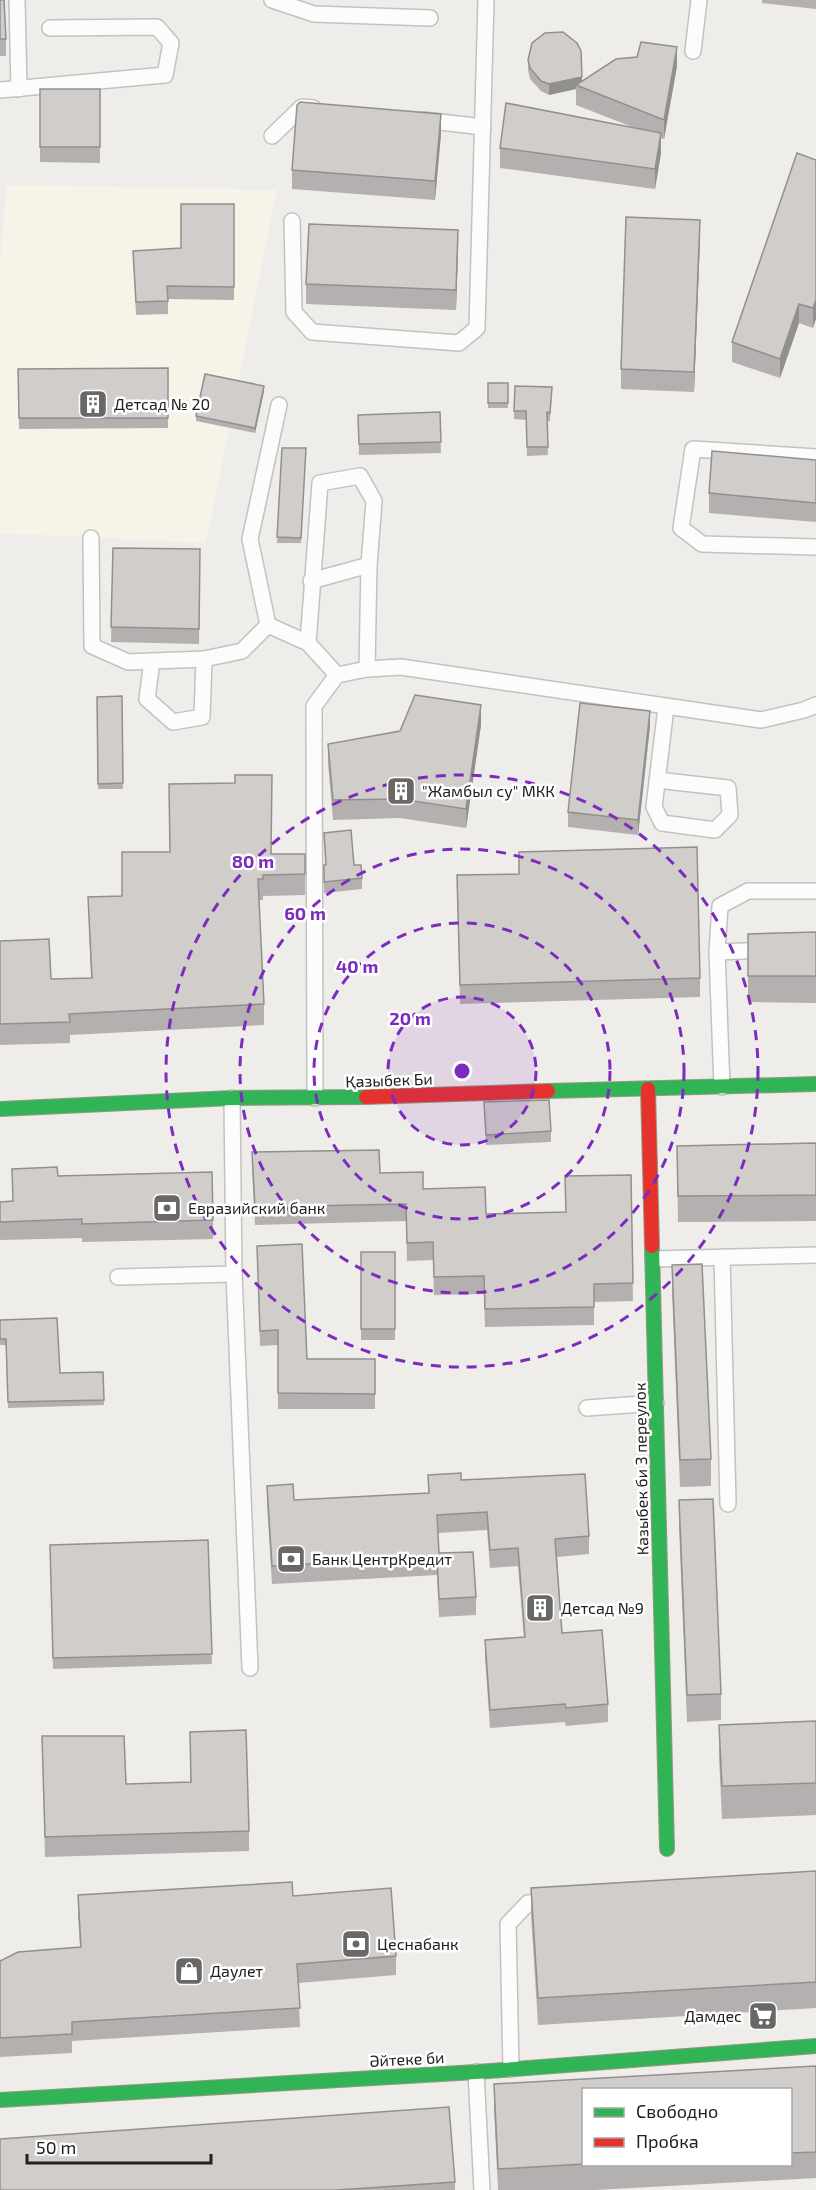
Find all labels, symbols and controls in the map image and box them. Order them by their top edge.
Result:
building icon: Детсад № 20 [77,388,109,420]
place label: Детсад № 20 [114,394,210,413]
building icon: "Жамбыл су" МКК [385,775,417,807]
place label: "Жамбыл су" МКК [422,781,555,801]
text: 80 m [232,850,274,872]
text: 60 m [284,902,326,924]
text: 40 m [336,955,378,977]
text: 20 m [389,1007,431,1029]
centre of rings [452,1061,472,1081]
street label: Қазыбек Би [345,1068,433,1091]
bank icon: Евразийский банк [151,1192,183,1224]
place label: Евразийский банк [188,1198,326,1217]
street label: Казыбек би 3 переулок [629,1382,653,1556]
bank icon: Банк ЦентрКредит [275,1543,307,1575]
place label: Банк ЦентрКредит [312,1549,452,1568]
building icon: Детсад №9 [524,1592,556,1624]
place label: Детсад №9 [561,1598,644,1617]
bank icon: Цеснабанк [340,1928,372,1960]
place label: Цеснабанк [377,1934,459,1953]
shop icon: Даулет [173,1955,205,1987]
place label: Даулет [210,1961,263,1981]
supermarket icon: Дамдес [747,2000,779,2032]
place label: Дамдес [684,2006,742,2025]
street label: Әйтеке би [369,2047,445,2070]
legend [582,2088,792,2166]
text: Свободно [636,2100,718,2122]
scale bar [27,2127,212,2165]
text: Пробка [636,2130,699,2152]
text: 50 m [36,2136,76,2158]

